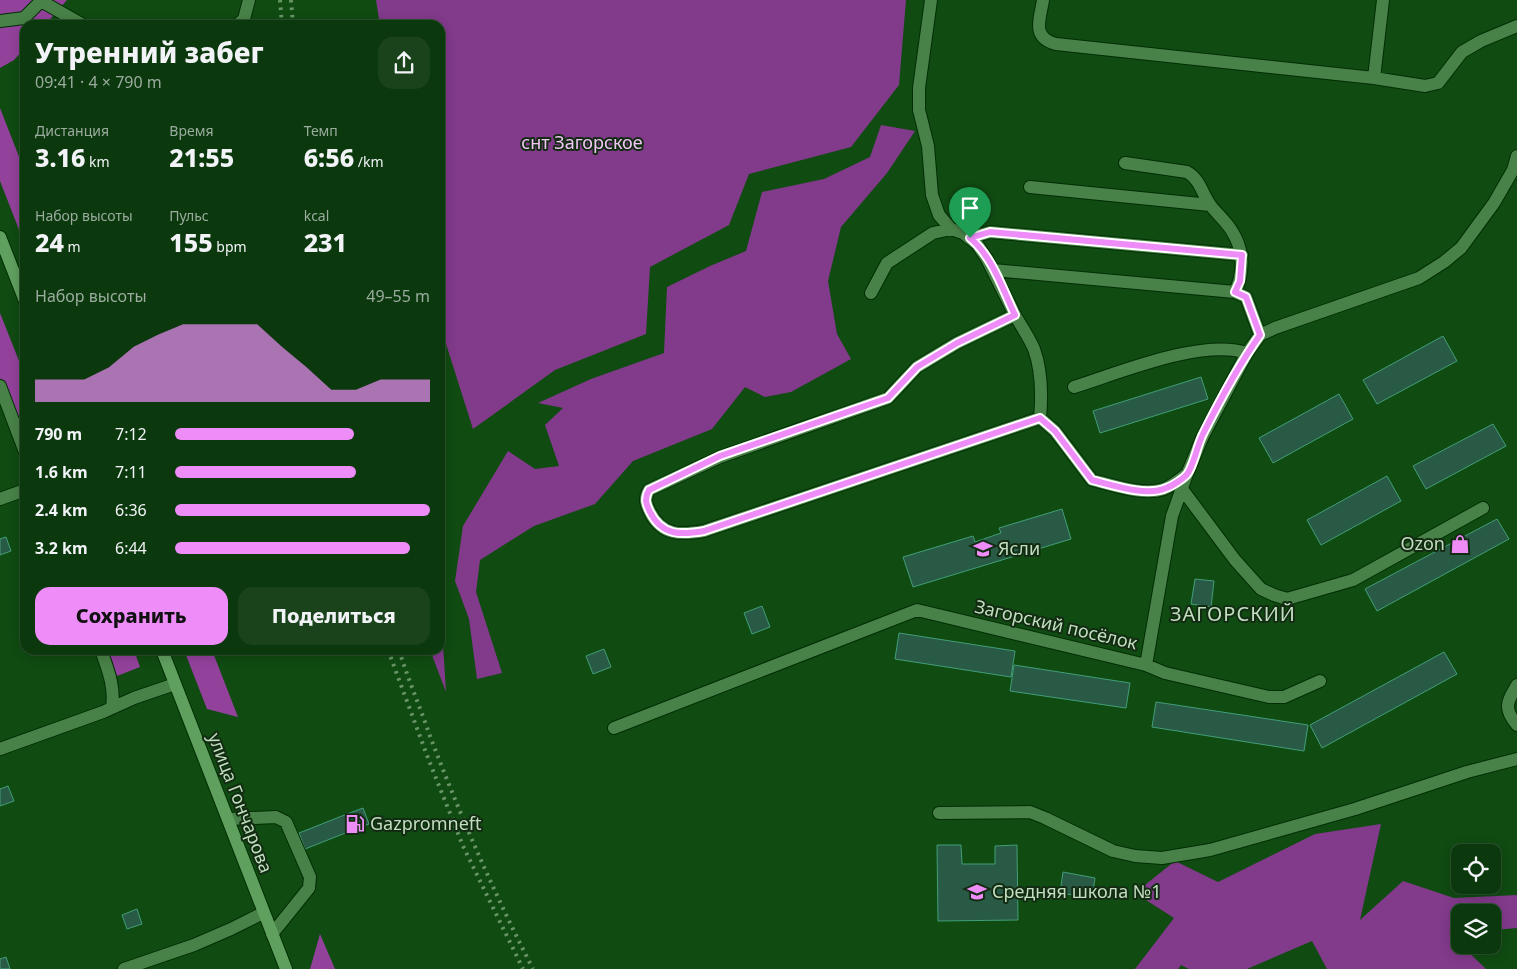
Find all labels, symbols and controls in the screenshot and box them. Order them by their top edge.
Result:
text: Утренний забег [35,33,263,71]
button: share [378,37,430,89]
text: 09:41 · 4 × 790 m [35,71,162,93]
text: Дистанция [35,121,109,140]
text: Время [169,121,213,140]
text: Темп [304,121,338,140]
park label: снт Загорское [521,130,643,154]
text: 3.16 [35,140,85,174]
text: 21:55 [169,140,234,174]
text: 6:56 [304,140,354,174]
text: km [85,152,110,171]
text: /km [354,152,384,171]
pin [949,187,991,238]
icon: arrive [956,194,984,222]
text: Набор высоты [35,206,133,225]
text: Пульс [169,206,209,225]
text: kcal [304,206,329,225]
text: 24 [35,225,64,259]
text: 155 [169,225,213,259]
text: 231 [304,225,347,259]
text: m [64,237,81,256]
text: bpm [213,237,247,256]
text: Набор высоты [35,285,147,307]
text: 49–55 m [366,285,430,307]
text: 790 m [35,423,82,445]
text: 7:12 [115,423,147,445]
text: 1.6 km [35,461,87,483]
text: 7:11 [115,461,147,483]
text: 2.4 km [35,499,87,521]
text: 6:36 [115,499,147,521]
place label: Ozon [1400,531,1445,555]
shop icon: Ozon [1449,533,1471,555]
place label: Ясли [998,536,1040,560]
text: 3.2 km [35,537,87,559]
text: 6:44 [115,537,147,559]
school or university icon: Ясли [972,538,994,560]
button: Сохранить [35,587,228,645]
button: Поделиться [238,587,430,645]
street label: Загорский посёлок [973,594,1140,655]
district label: ЗАГОРСКИЙ [1170,600,1296,627]
street label: улица Гончарова [203,729,279,876]
place label: Gazpromneft [370,811,482,835]
fuel station icon: Gazpromneft [344,813,366,835]
map controls [1451,844,1501,954]
button: locate [1451,844,1501,894]
place label: Средняя школа №1 [992,879,1162,903]
school or university icon: Средняя школа №1 [966,881,988,903]
button: layers [1451,904,1501,954]

